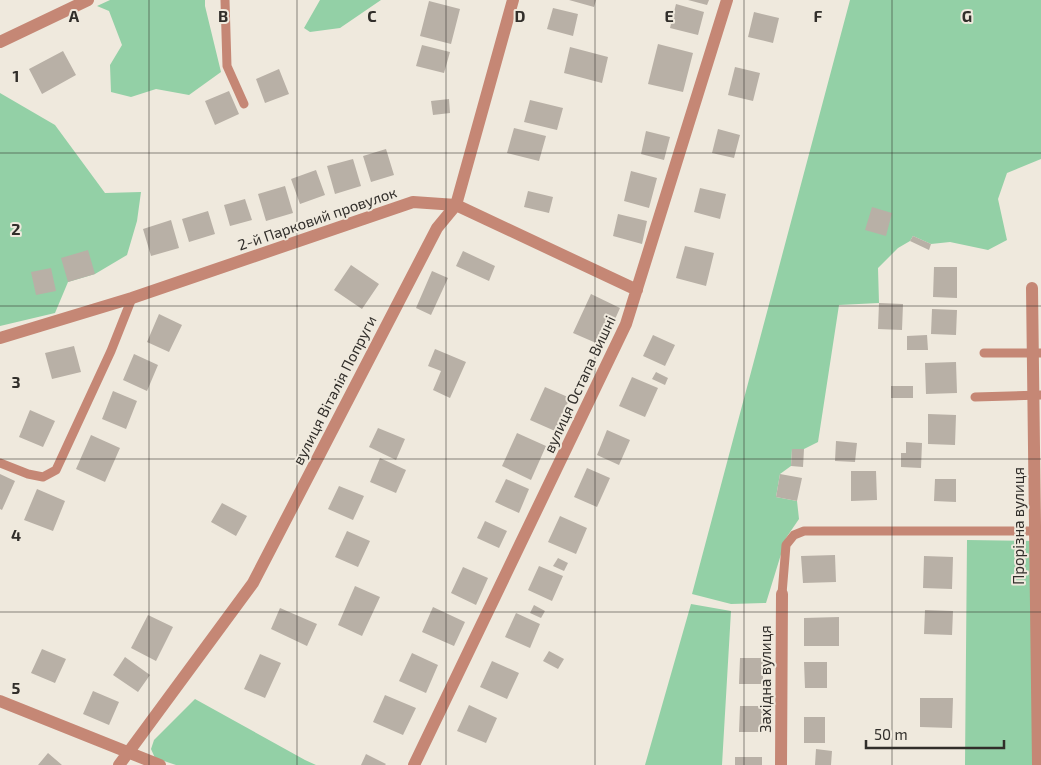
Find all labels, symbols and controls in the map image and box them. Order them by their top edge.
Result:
text: A [69,6,80,25]
text: B [218,6,228,25]
text: C [367,6,377,25]
text: D [515,6,526,25]
text: E [664,6,674,25]
text: F [814,6,823,25]
text: G [962,6,972,25]
text: 1 [13,66,19,85]
street label: 2-й Парковий провулок [235,182,399,255]
text: 2 [11,219,21,238]
street label: вулиця Віталія Попруги [288,312,380,468]
street label: вулиця Остапа Вишні [539,313,620,456]
text: 3 [11,372,21,391]
street label: Прорізна вулиця [1009,467,1028,585]
text: 4 [11,525,21,544]
street label: Західна вулиця [756,625,775,733]
text: 5 [12,678,21,697]
scale bar [866,718,1004,750]
text: 50 m [874,725,908,743]

